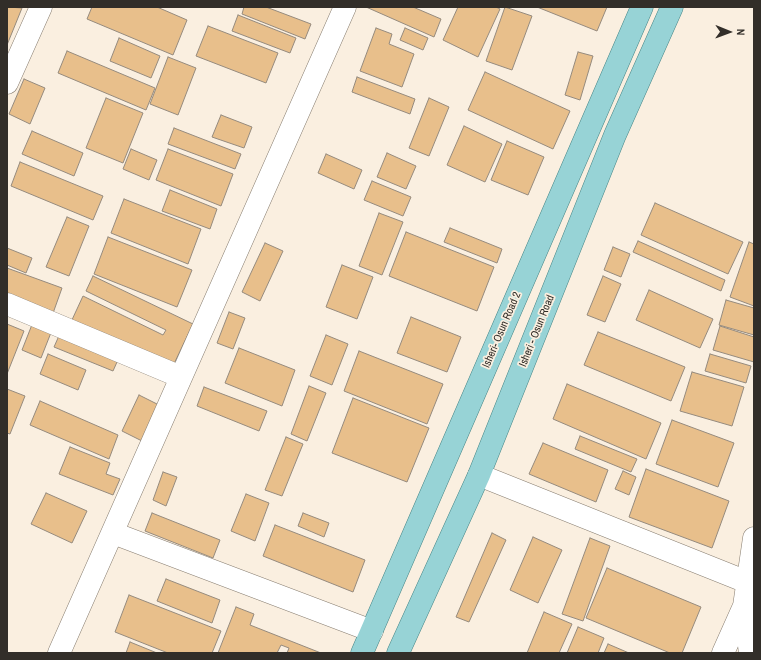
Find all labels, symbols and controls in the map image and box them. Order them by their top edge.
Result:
north arrow [709,12,749,52]
text: N [734,29,748,36]
street label: Isheri- Osun Road 2 [480,290,524,370]
street label: Isheri - Osun Road [517,293,557,369]

